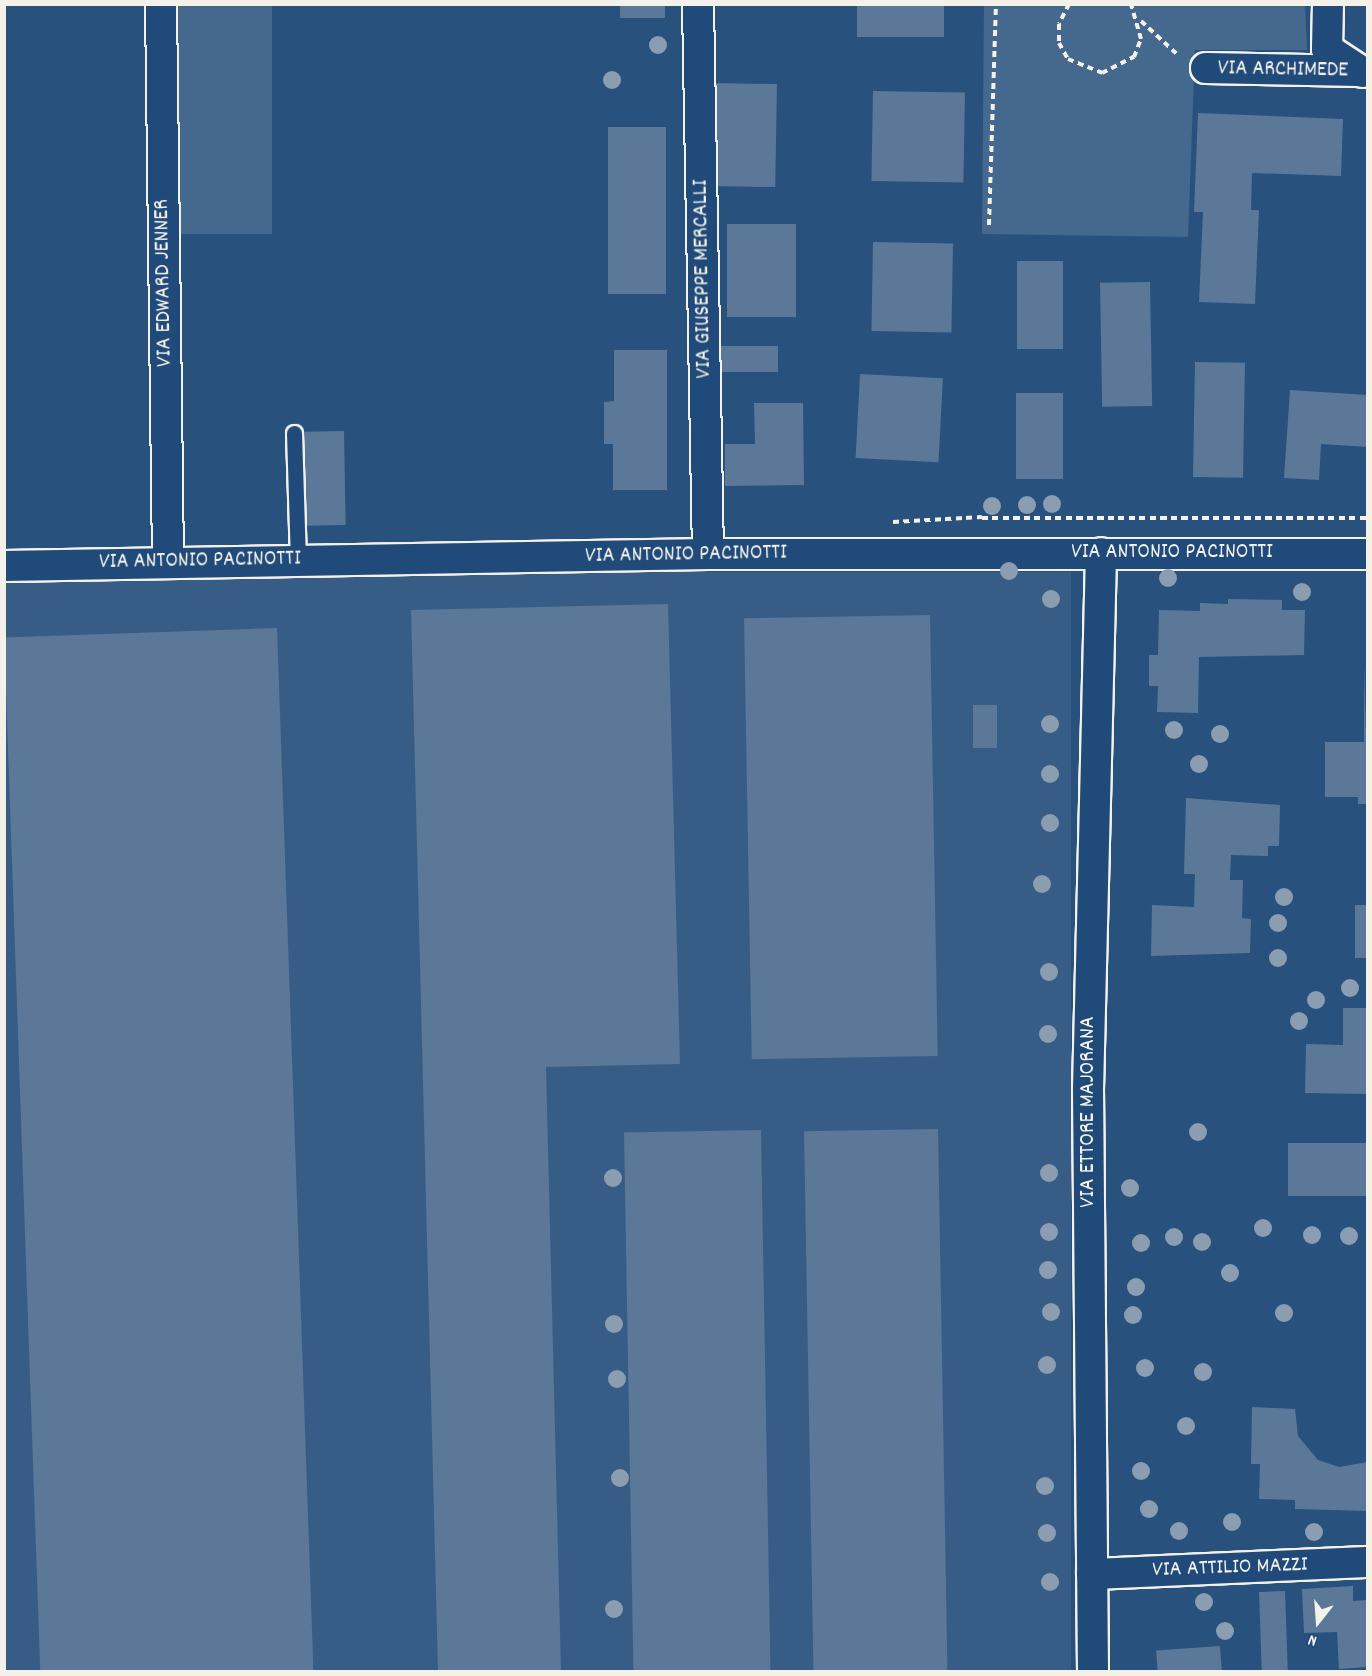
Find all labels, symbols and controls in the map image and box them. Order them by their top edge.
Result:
street label: VIA ARCHIMEDE [1218,56,1348,84]
street label: VIA GIUSEPPE MERCALLI [688,179,718,379]
street label: VIA EDWARD JENNER [149,199,179,367]
street label: VIA ANTONIO PACINOTTI [585,540,787,570]
street label: VIA ANTONIO PACINOTTI [1071,540,1273,566]
street label: VIA ANTONIO PACINOTTI [99,546,301,576]
street label: VIA ETTORE MAJORANA [1076,1016,1102,1208]
street label: VIA ATTILIO MAZZI [1152,1552,1308,1584]
north arrow [1288,1592,1348,1652]
text: N [1305,1628,1320,1652]

